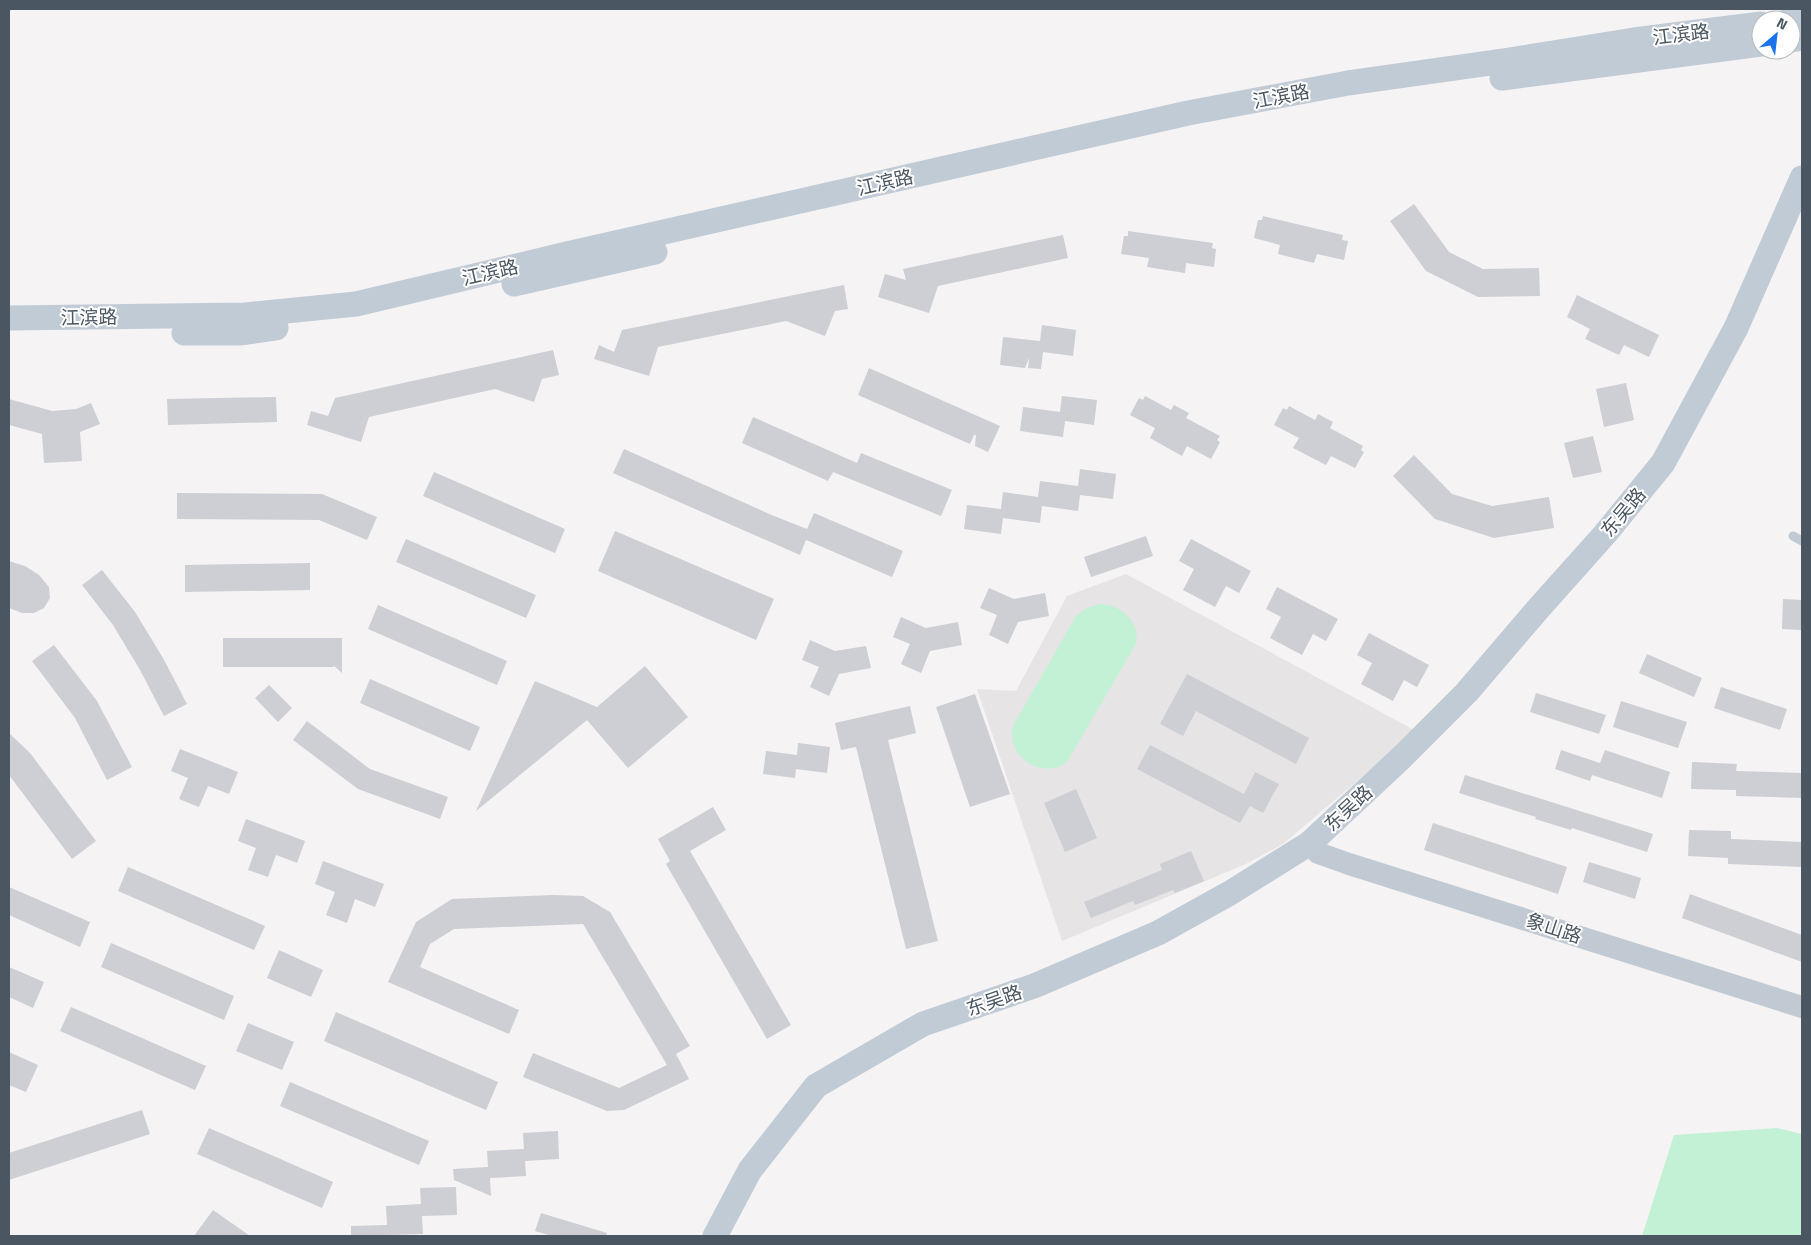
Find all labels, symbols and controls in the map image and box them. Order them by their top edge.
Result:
north arrow [1751,10,1801,60]
text: N [1773,12,1792,35]
street label: 江滨路 [1651,16,1711,51]
street label: 江滨路 [1250,76,1312,115]
street label: 江滨路 [854,161,916,202]
street label: 江滨路 [459,251,521,292]
street label: 江滨路 [60,302,118,331]
street label: 东吴路 [1593,481,1652,543]
street label: 东吴路 [1317,778,1378,838]
street label: 象山路 [1523,905,1586,950]
street label: 东吴路 [962,977,1026,1023]

